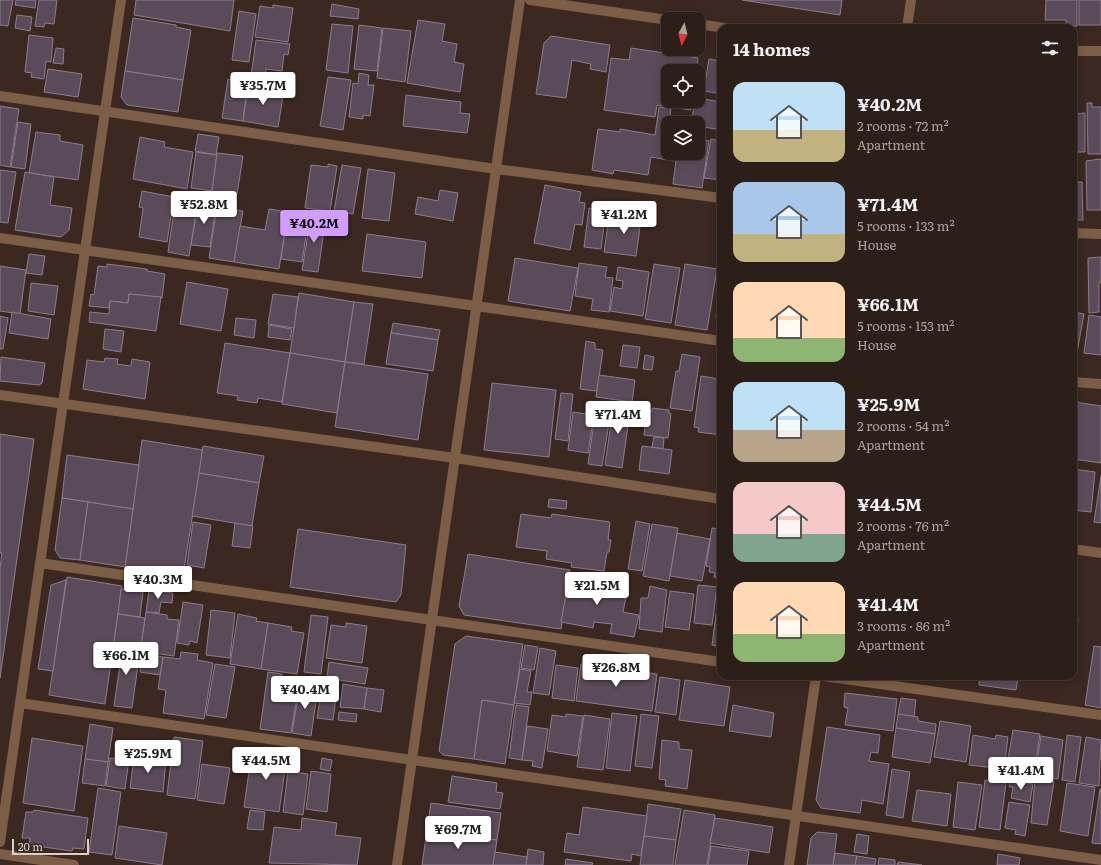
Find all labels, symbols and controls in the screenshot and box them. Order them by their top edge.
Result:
north arrow [661,12,705,56]
map controls [661,12,705,160]
text: 14 homes [733,36,810,61]
icon: filters [1039,37,1061,59]
button: locate [661,64,705,108]
pin: ¥35.7M [230,72,296,106]
text: ¥35.7M [239,75,287,94]
text: ¥40.2M [857,91,922,116]
icon: home [765,98,813,146]
button: layers [661,116,705,160]
text: 2 rooms · 72 m² [857,116,949,135]
text: Apartment [857,135,925,154]
pin: ¥52.8M [171,191,237,225]
text: ¥71.4M [857,191,918,216]
text: ¥52.8M [180,194,228,213]
icon: home [765,198,813,246]
pin: ¥41.2M [591,201,657,235]
text: ¥41.2M [600,204,648,223]
pin: ¥40.2M [281,210,347,244]
text: ¥40.2M [289,213,339,232]
text: 5 rooms · 133 m² [857,216,955,235]
text: House [857,235,896,254]
text: ¥66.1M [857,291,919,316]
icon: home [765,298,813,346]
text: 5 rooms · 153 m² [857,316,955,335]
text: House [857,335,896,354]
text: ¥25.9M [857,391,920,416]
icon: home [765,398,813,446]
pin: ¥71.4M [585,401,651,435]
text: ¥71.4M [595,404,641,423]
text: 2 rooms · 54 m² [857,416,949,435]
text: Apartment [857,435,925,454]
text: ¥44.5M [857,491,922,516]
icon: home [765,498,813,546]
text: 2 rooms · 76 m² [857,516,949,535]
text: Apartment [857,535,925,554]
pin: ¥40.3M [125,566,191,600]
text: ¥40.3M [133,569,183,588]
pin: ¥21.5M [564,572,630,606]
text: ¥21.5M [574,575,620,594]
text: ¥41.4M [857,591,919,616]
icon: home [765,598,813,646]
text: 3 rooms · 86 m² [857,616,950,635]
text: Apartment [857,635,925,654]
pin: ¥66.1M [93,642,159,676]
text: ¥66.1M [102,645,150,664]
pin: ¥26.8M [583,654,649,688]
text: ¥26.8M [591,657,641,676]
pin: ¥40.4M [272,676,338,710]
text: ¥40.4M [280,679,330,698]
pin: ¥25.9M [115,740,181,774]
text: ¥25.9M [124,743,172,762]
pin: ¥44.5M [233,747,299,781]
text: ¥44.5M [241,750,291,769]
pin: ¥41.4M [988,757,1054,791]
text: ¥41.4M [997,760,1045,779]
pin: ¥69.7M [425,816,491,850]
text: ¥69.7M [434,819,482,838]
scale bar [12,837,89,856]
text: 20 m [18,838,43,854]

